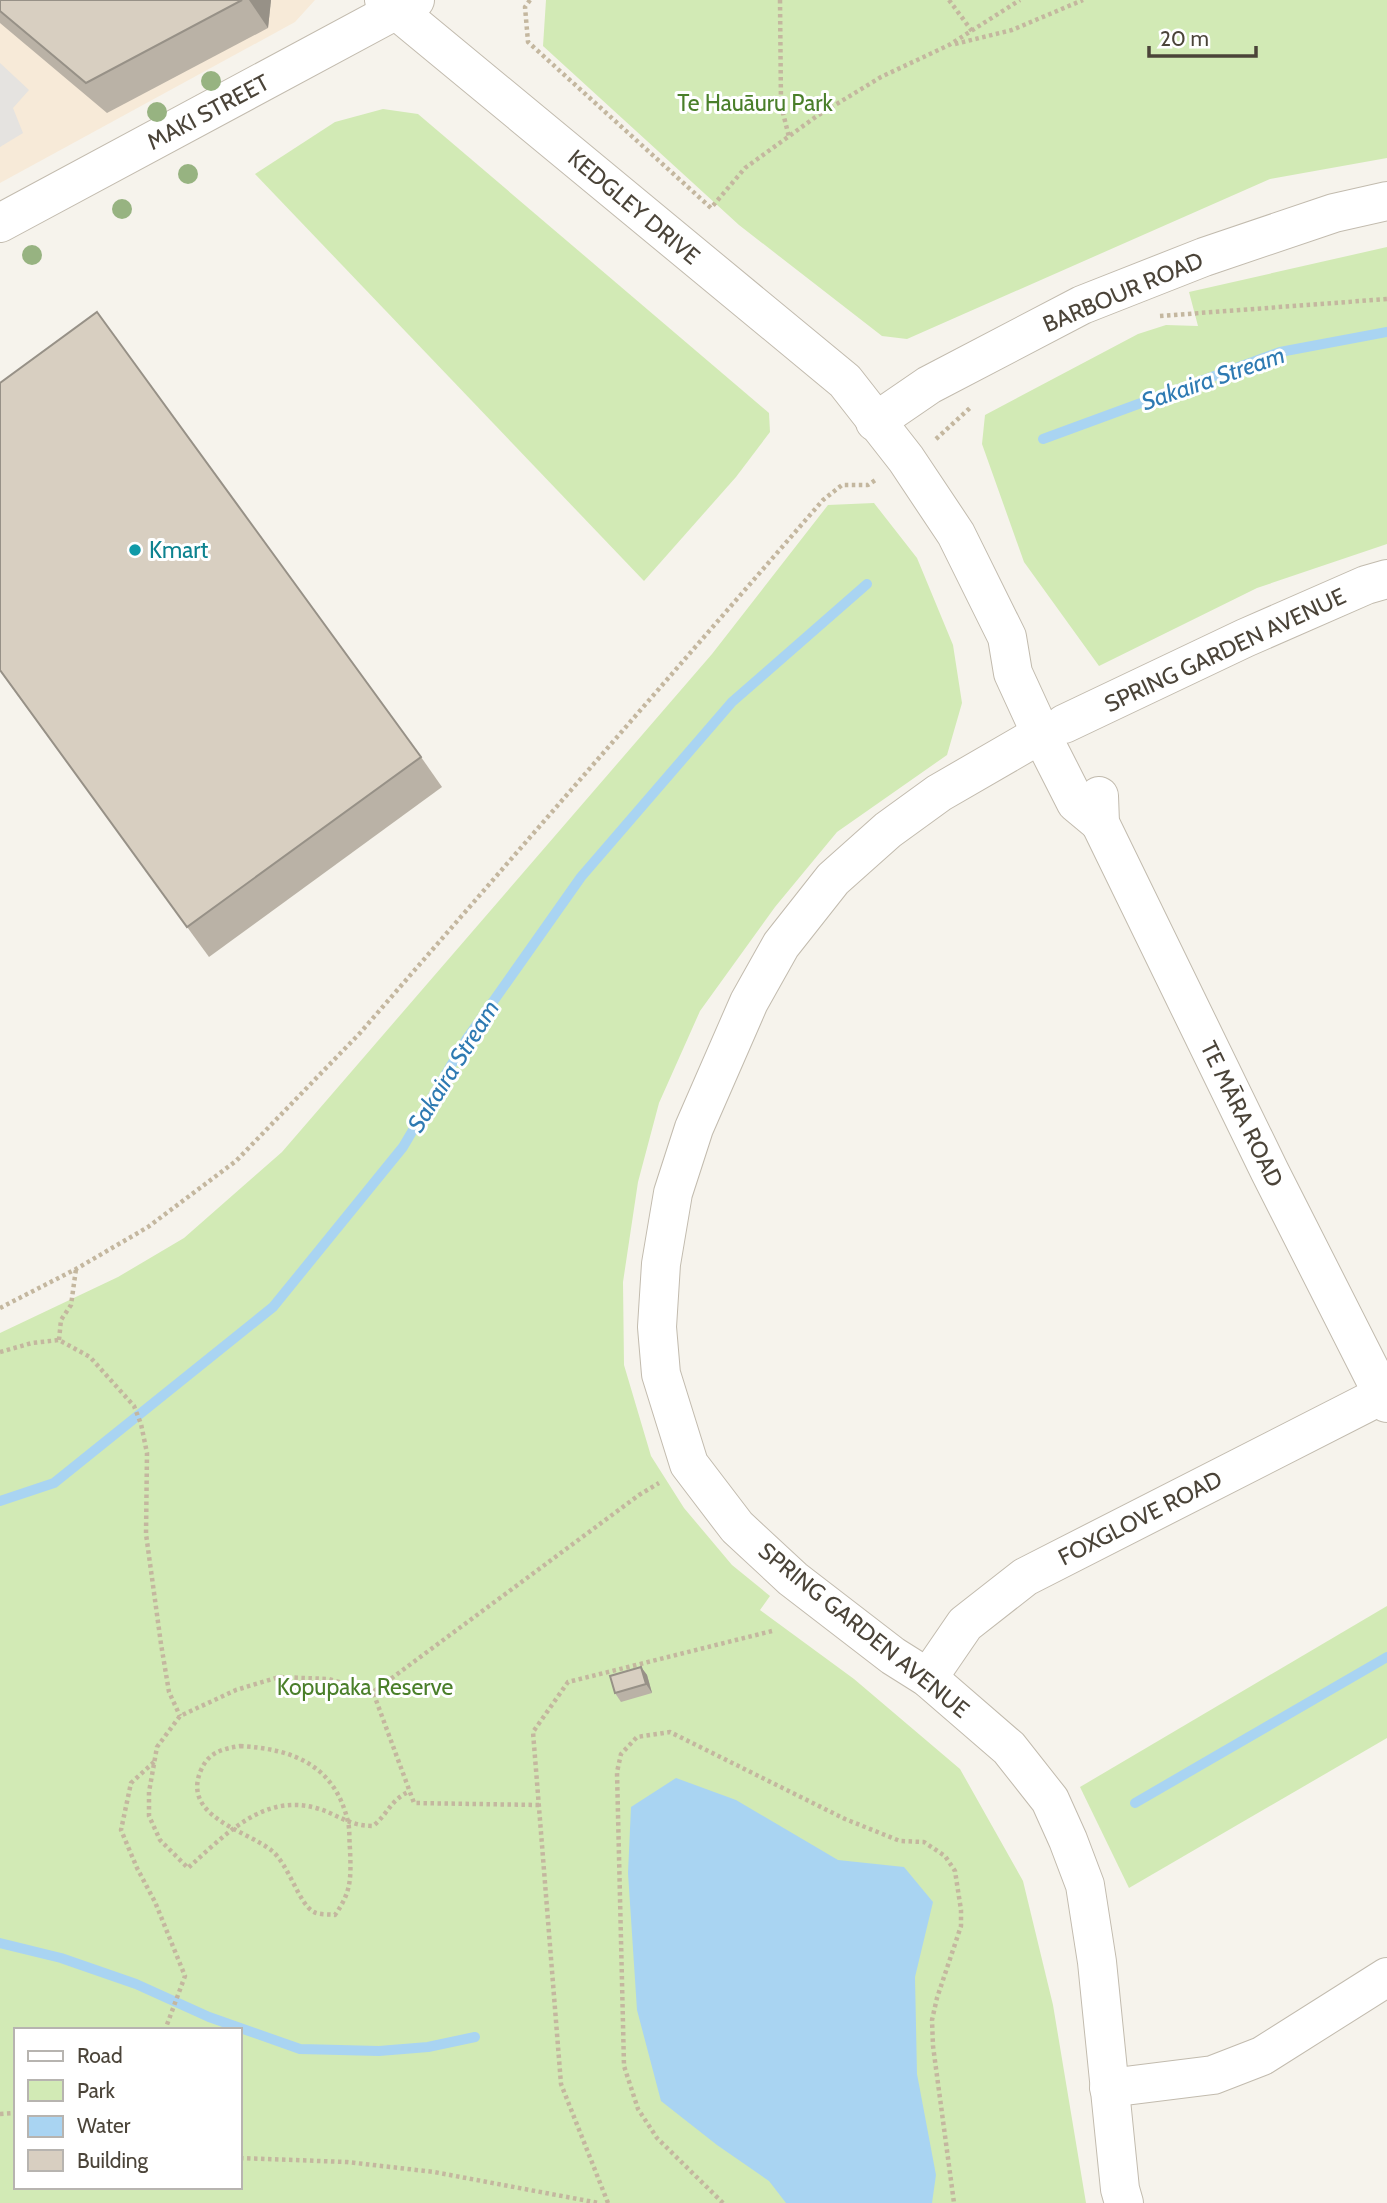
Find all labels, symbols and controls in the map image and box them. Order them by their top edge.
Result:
scale bar [1149,14,1256,58]
text: 20 m [1160,26,1209,51]
street label: MAKI STREET [142,68,274,156]
park label: Te Hauāuru Park [677,89,833,117]
street label: KEDGLEY DRIVE [562,144,706,270]
street label: BARBOUR ROAD [1039,246,1207,338]
water label: Sakaira Stream [1138,340,1288,416]
place label: Kmart [149,536,208,564]
marker: Kmart [127,542,143,558]
street label: SPRING GARDEN AVENUE [1100,582,1350,718]
water label: Sakaira Stream [401,995,505,1137]
street label: TE MĀRA ROAD [1195,1037,1289,1191]
street label: FOXGLOVE ROAD [1053,1465,1227,1571]
street label: SPRING GARDEN AVENUE [753,1536,975,1724]
park label: Kopupaka Reserve [277,1673,454,1701]
legend [14,2028,242,2189]
text: Road [77,2043,123,2068]
text: Park [77,2078,115,2103]
text: Water [77,2113,131,2138]
text: Building [77,2148,149,2173]

